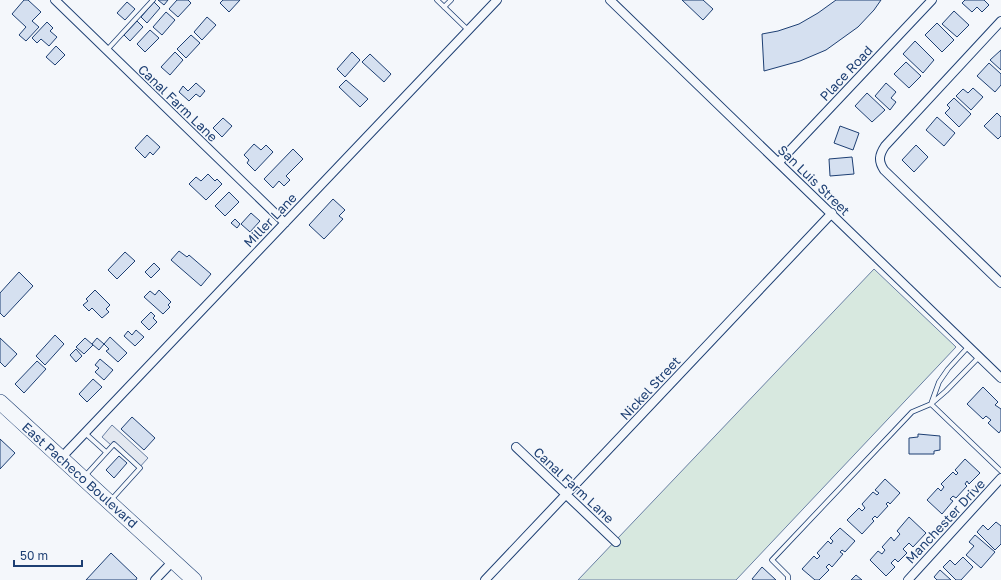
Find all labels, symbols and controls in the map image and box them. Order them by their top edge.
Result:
street label: Place Road [816,42,876,104]
street label: Canal Farm Lane [135,61,221,145]
street label: San Luis Street [775,142,853,218]
street label: Miller Lane [240,190,300,250]
street label: Nickel Street [617,353,683,423]
street label: East Pacheco Boulevard [19,419,141,531]
street label: Canal Farm Lane [531,444,617,526]
street label: Manchester Drive [902,476,988,566]
scale bar [14,542,82,568]
text: 50 m [20,548,48,563]

